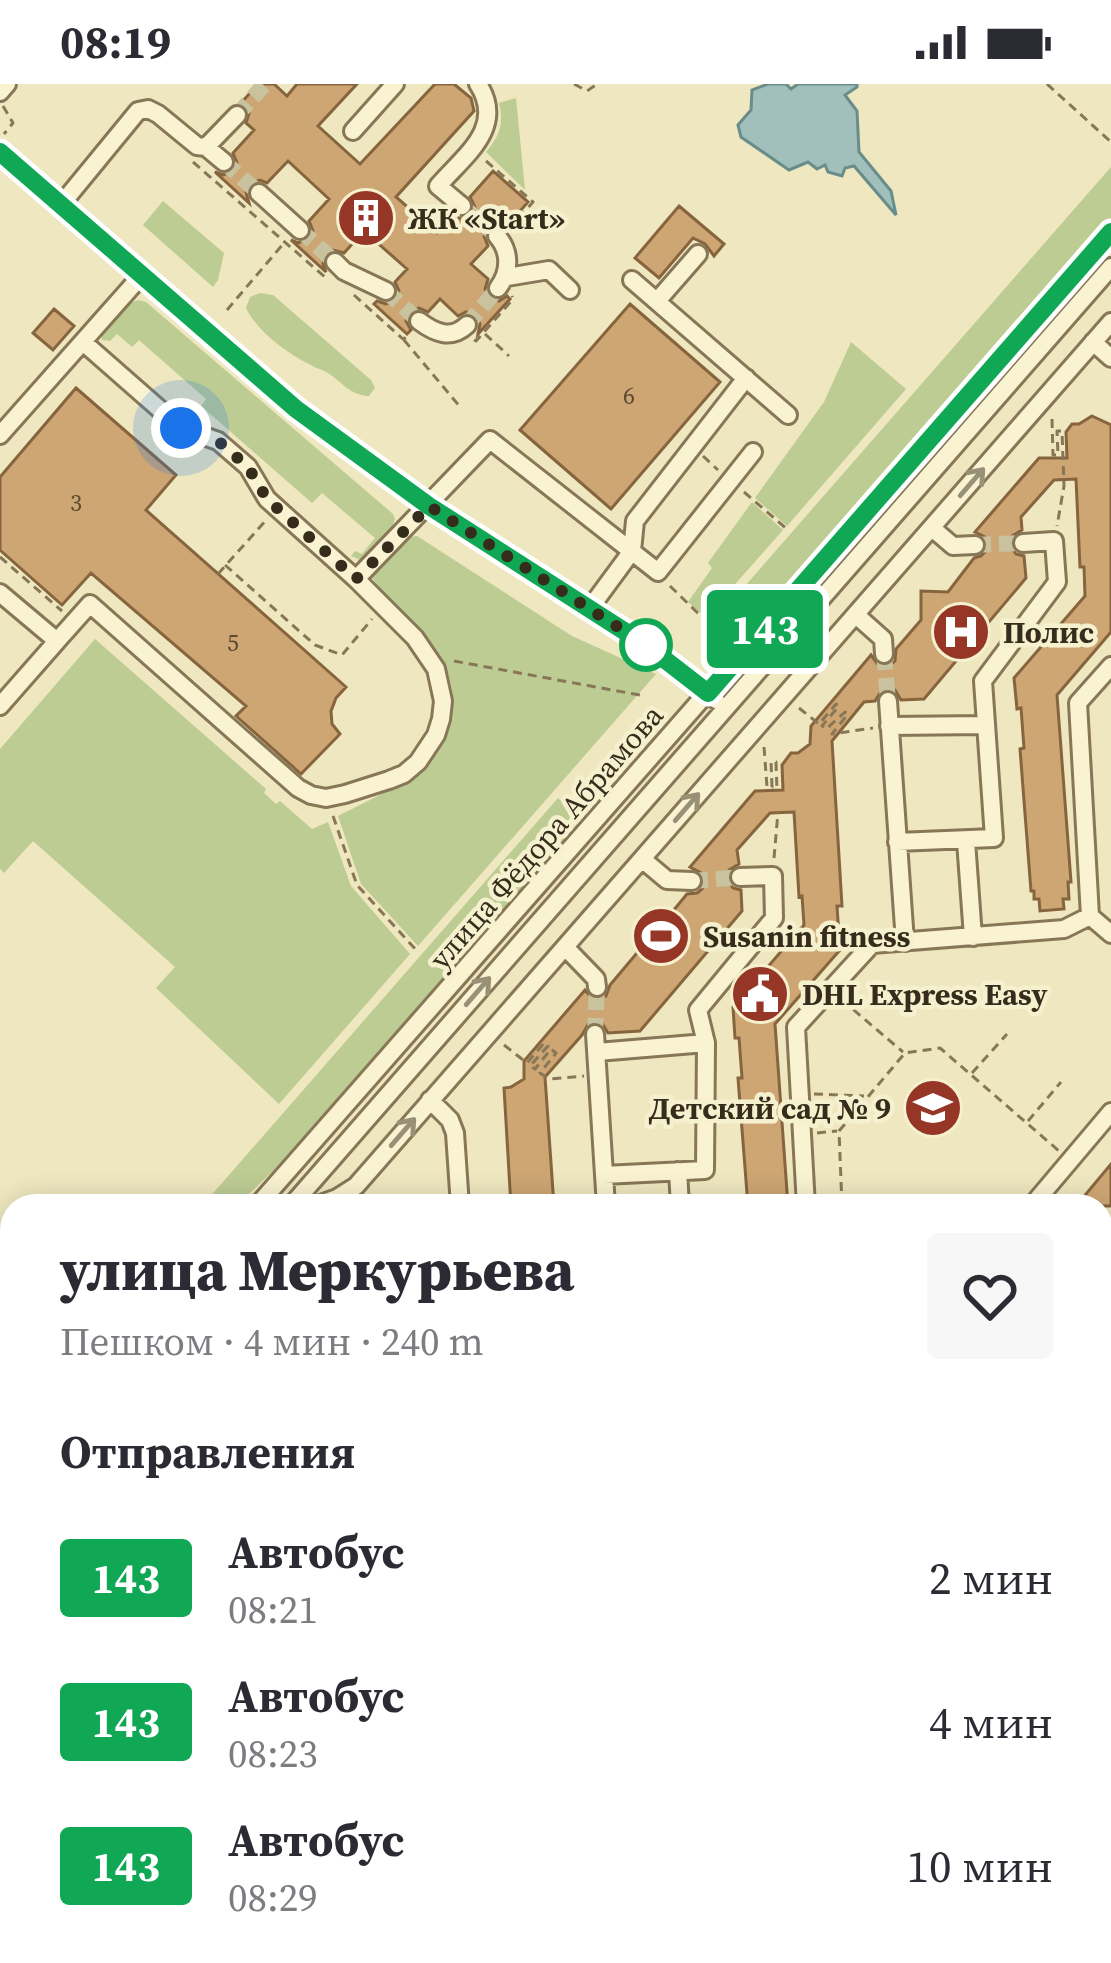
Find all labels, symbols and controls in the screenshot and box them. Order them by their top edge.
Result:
text: 08:19 [60,11,171,73]
building icon: ЖК «Start» [335,187,397,249]
place label: ЖК «Start» [408,198,565,239]
house number: 6 [623,379,635,412]
your location [151,398,211,458]
one-way arrow [957,467,985,498]
house number: 3 [70,486,82,519]
line badge: 143 [696,590,834,668]
text: 143 [731,600,799,658]
hospital icon: Полис [930,601,992,663]
place label: Полис [1003,612,1094,653]
unlabelled marker [621,620,671,670]
house number: 5 [227,626,239,659]
street label: улица Фёдора Абрамова [420,695,673,978]
one-way arrow [673,792,700,823]
sports icon: Susanin fitness [630,905,692,967]
place label: Susanin fitness [703,916,910,957]
public building icon: DHL Express Easy [729,963,791,1025]
place label: DHL Express Easy [802,974,1047,1015]
one-way arrow [464,976,492,1007]
school or university icon: Детский сад № 9 [902,1077,964,1139]
place label: Детский сад № 9 [649,1088,891,1129]
one-way arrow [388,1117,416,1148]
text: улица Меркурьева [60,1231,574,1309]
button: heart [927,1233,1053,1359]
text: Пешком · 4 мин · 240 m [60,1315,484,1368]
text: Отправления [60,1421,355,1483]
text: Автобус [228,1521,405,1583]
text: 2 мин [929,1547,1053,1609]
text: 143 [92,1549,160,1607]
text: 08:21 [228,1583,318,1636]
text: Автобус [228,1665,405,1727]
text: 4 мин [929,1691,1053,1753]
text: 143 [92,1693,160,1751]
text: 08:23 [228,1727,318,1780]
text: Автобус [228,1809,405,1871]
text: 10 мин [907,1835,1053,1897]
text: 143 [92,1837,160,1895]
text: 08:29 [228,1871,318,1924]

